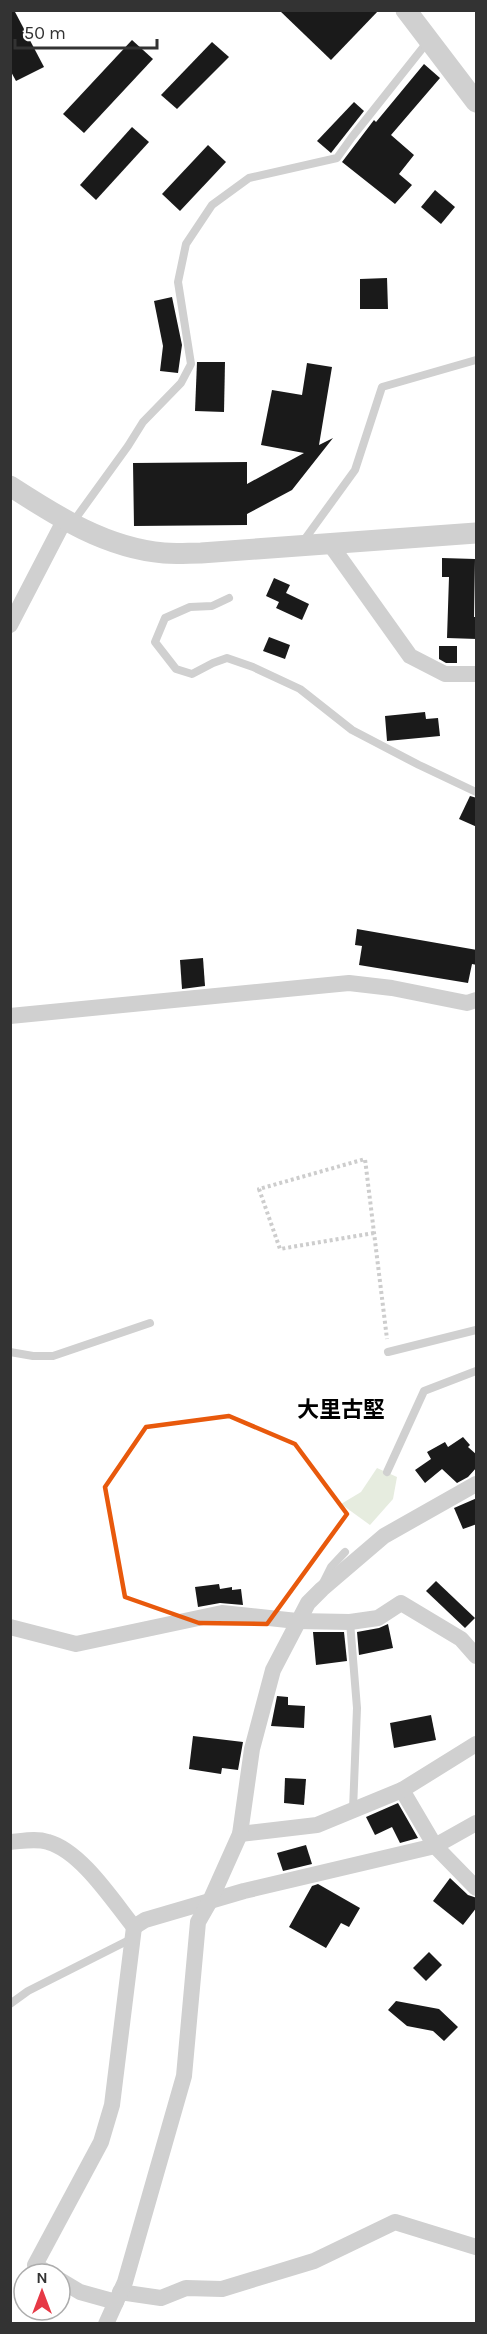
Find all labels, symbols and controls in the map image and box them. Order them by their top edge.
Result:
scale bar [15,12,158,50]
text: 50 m [24,22,66,44]
district label: 大里古堅 [297,1397,385,1423]
north arrow [12,2262,72,2322]
text: N [36,2268,48,2287]

